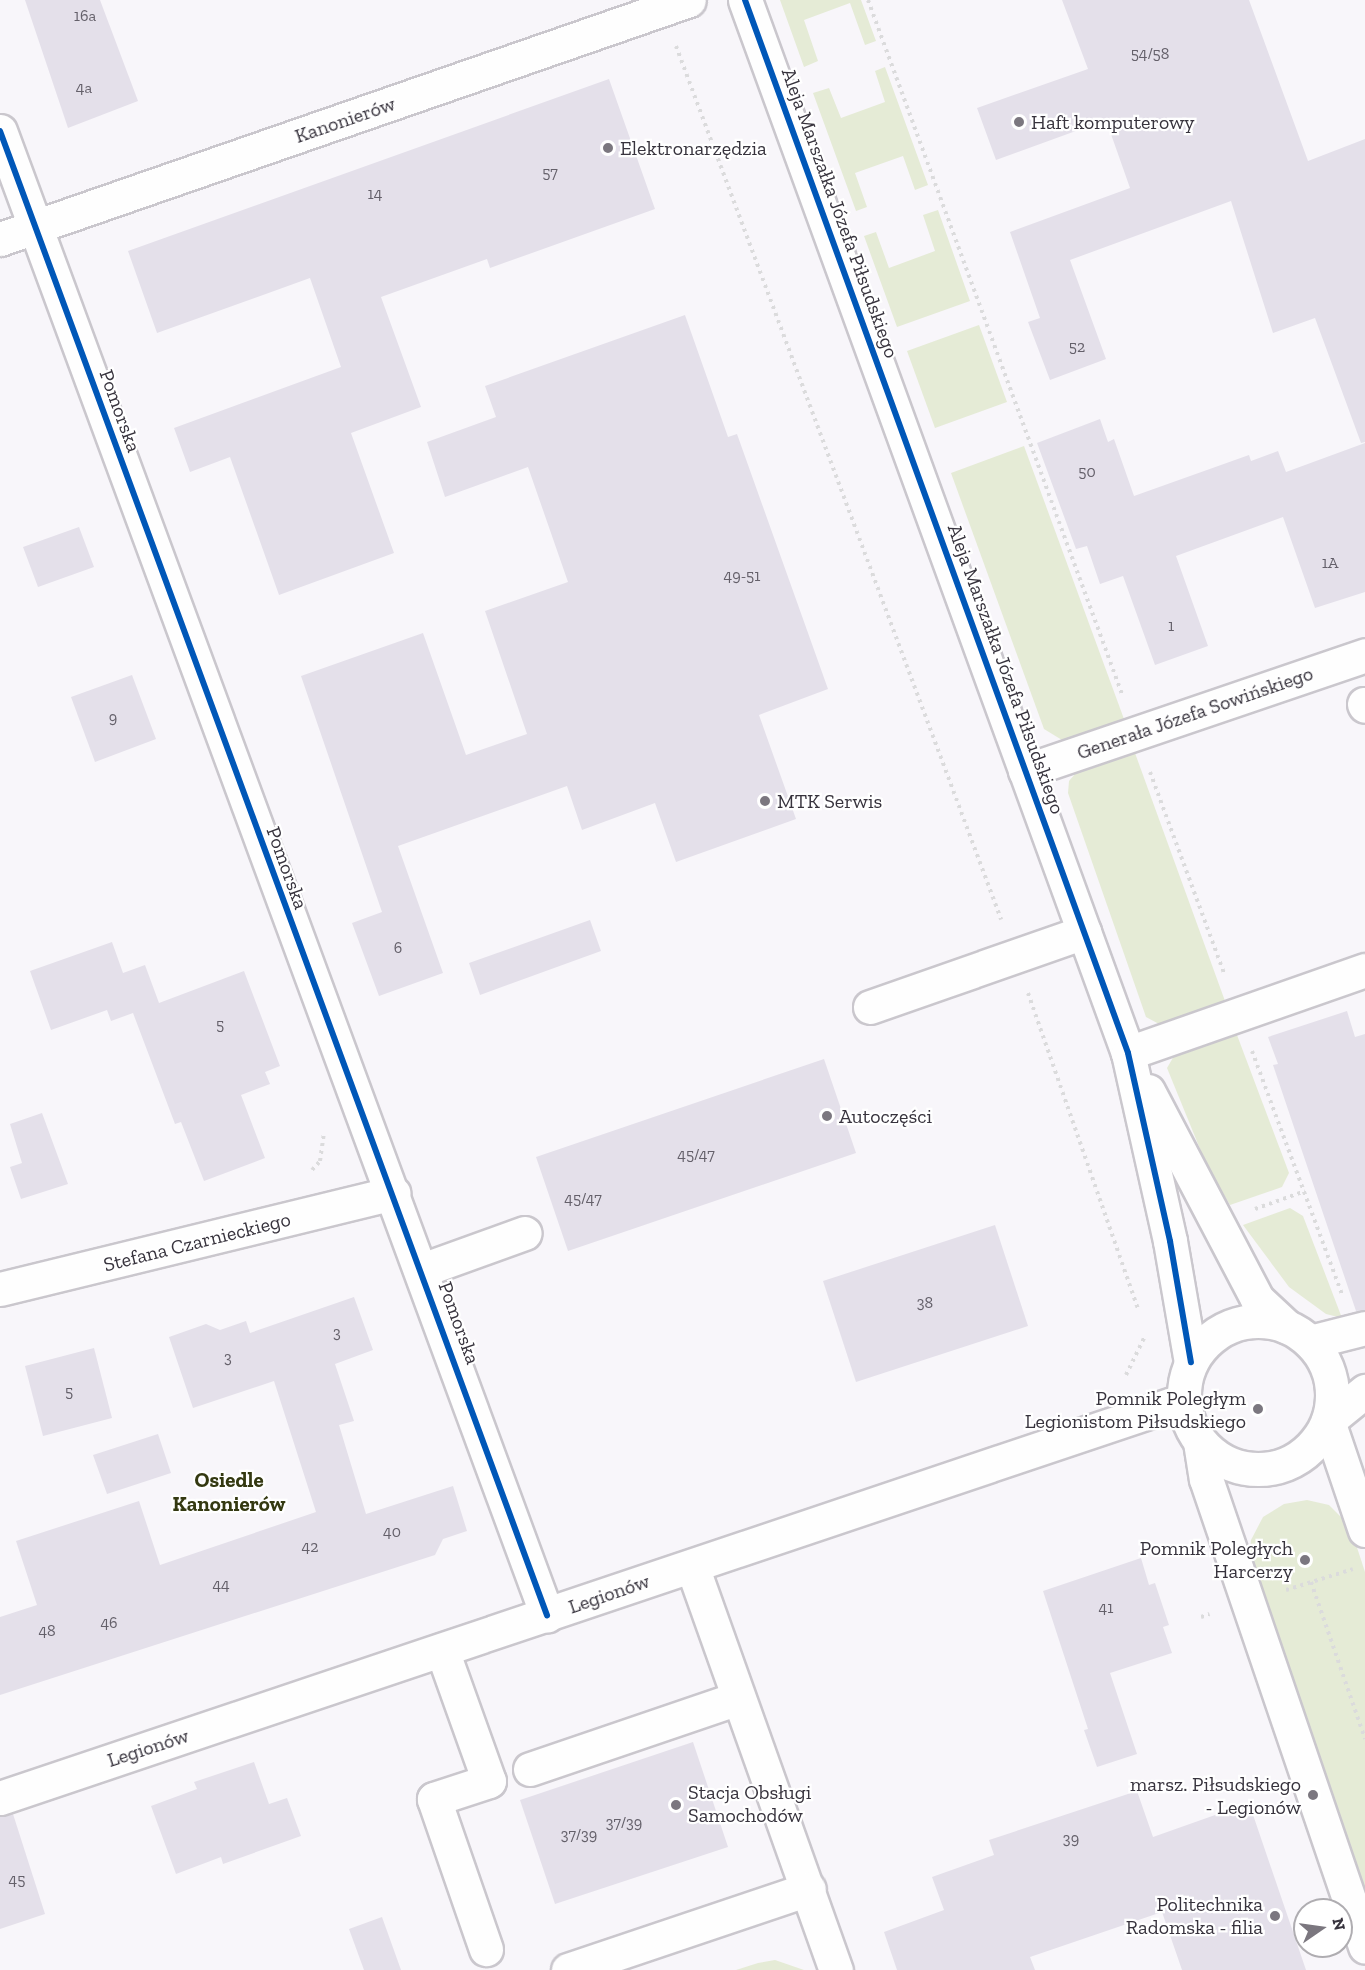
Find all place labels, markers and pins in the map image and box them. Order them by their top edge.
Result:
place label: Haft komputerowy [1031,110,1195,134]
marker: Haft komputerowy [1012,115,1026,129]
place label: Elektronarzędzia [620,136,767,160]
marker: Elektronarzędzia [601,141,615,155]
place label: MTK Serwis [777,789,883,813]
marker: MTK Serwis [758,794,772,808]
place label: Autoczęści [839,1104,932,1128]
marker: Autoczęści [820,1109,834,1123]
place label: Pomnik Poległym Legionistom Piłsudskiego [1025,1386,1246,1433]
marker: Pomnik Poległym Legionistom Piłsudskiego [1251,1402,1265,1416]
place label: Pomnik Poległych Harcerzy [1140,1536,1293,1583]
marker: Pomnik Poległych Harcerzy [1298,1553,1312,1567]
place label: marsz. Piłsudskiego - Legionów [1130,1772,1301,1819]
place label: Stacja Obsługi Samochodów [688,1781,811,1828]
marker: marsz. Piłsudskiego - Legionów [1306,1788,1320,1802]
marker: Stacja Obsługi Samochodów [669,1798,683,1812]
place label: Politechnika Radomska - filia [1126,1892,1263,1939]
marker: Politechnika Radomska - filia [1268,1909,1282,1923]

